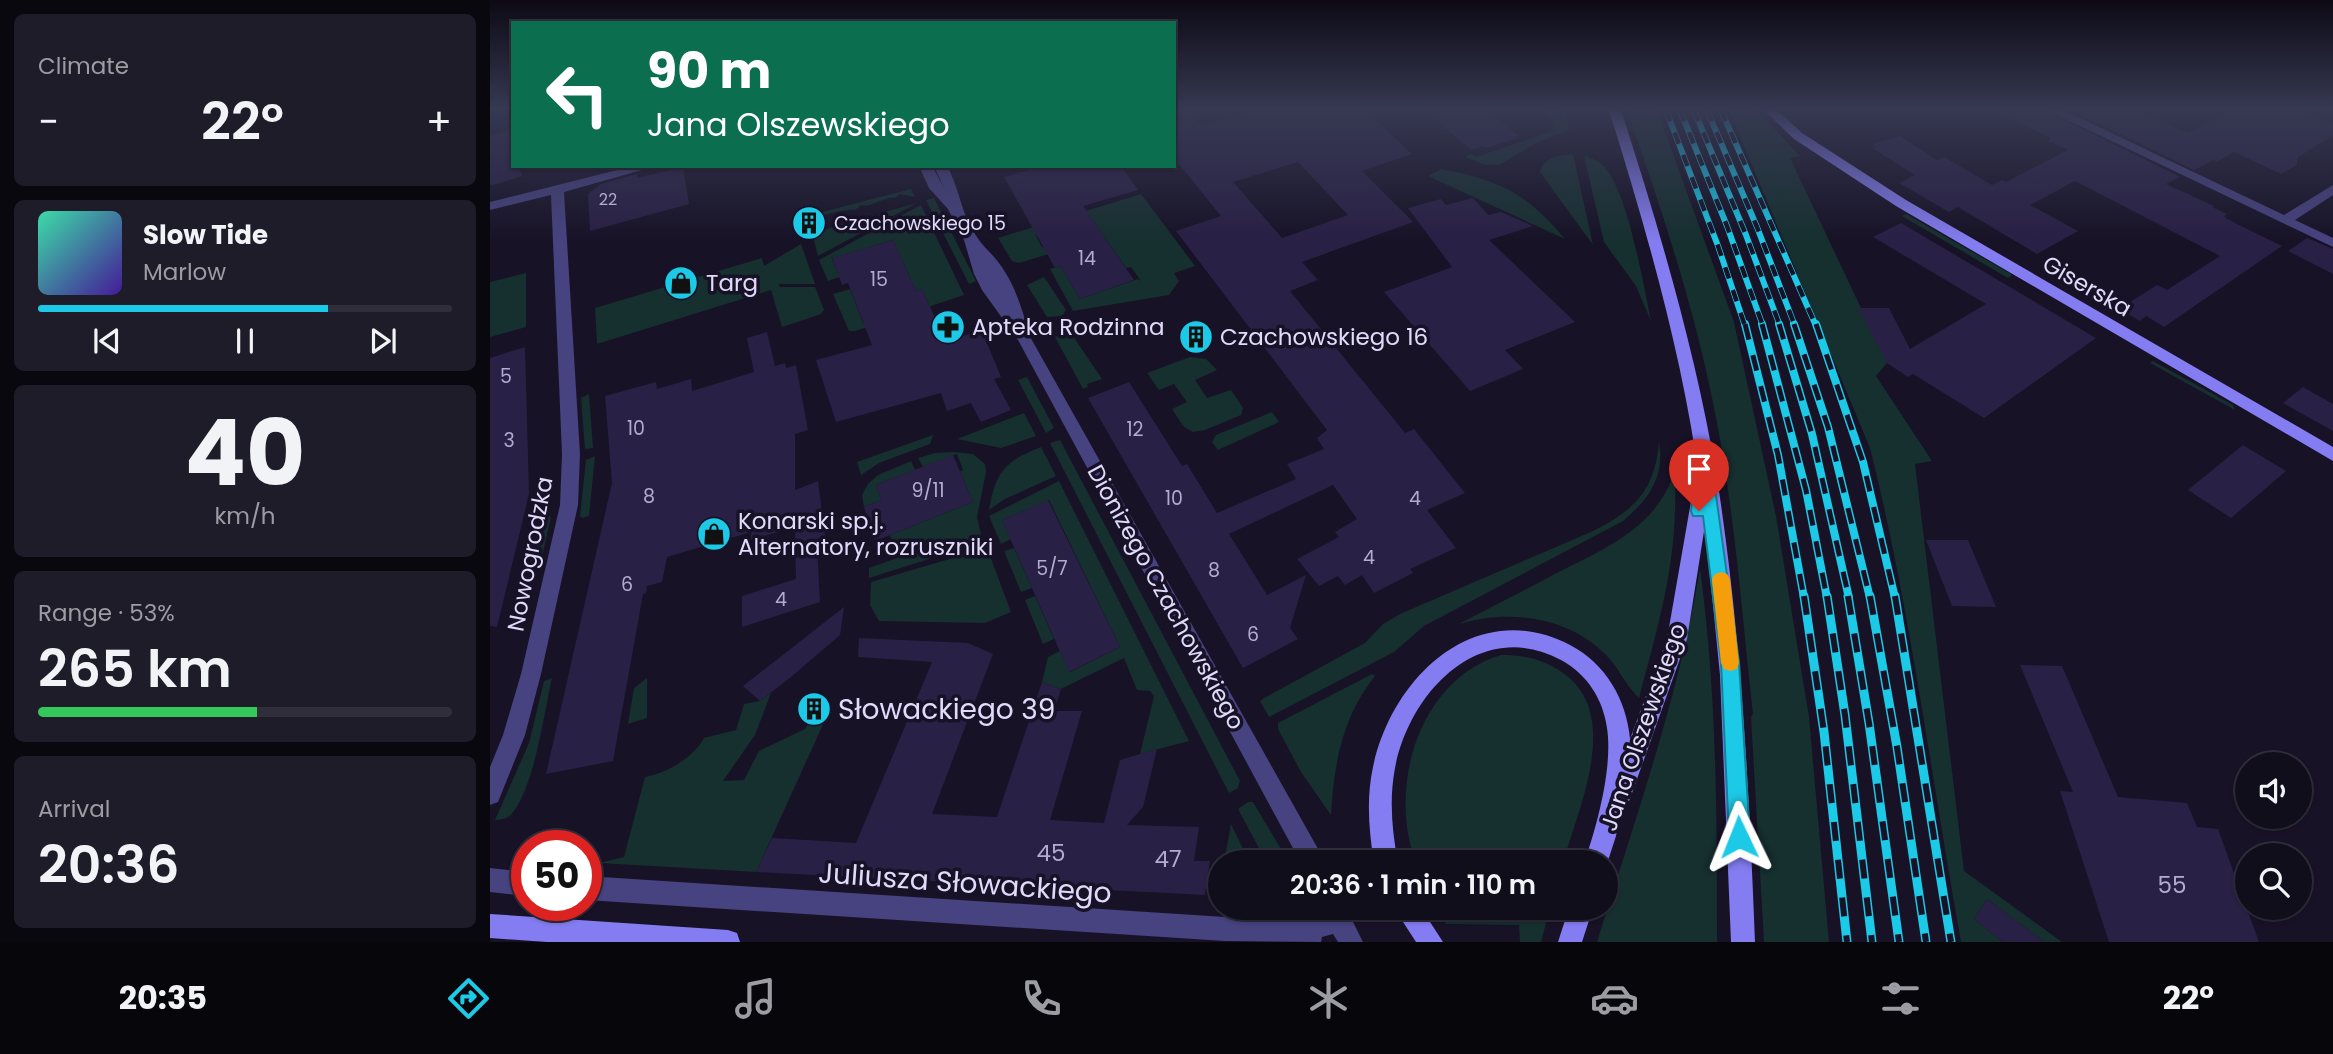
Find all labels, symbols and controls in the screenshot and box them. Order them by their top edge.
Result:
text: 90 m [647,37,771,105]
icon: left [532,49,623,140]
text: Climate [38,50,129,82]
text: 22° [201,85,284,158]
text: − [38,95,59,148]
text: + [426,95,452,148]
text: Jana Olszewskiego [647,102,950,147]
house number: 22 [599,188,617,211]
building icon: Czachowskiego 15 [790,204,828,242]
place label: Czachowskiego 15 [834,210,1006,237]
text: Slow Tide [143,217,268,253]
house number: 14 [1078,245,1096,272]
street label: Giserska [2037,248,2137,324]
text: Marlow [143,256,226,288]
shop icon: Targ [662,264,700,302]
house number: 15 [870,266,888,293]
place label: Targ [706,267,758,299]
pharmacy icon: Apteka Rodzinna [929,308,967,346]
place label: Apteka Rodzinna [972,311,1165,343]
building icon: Czachowskiego 16 [1177,318,1215,356]
place label: Czachowskiego 16 [1220,321,1428,353]
icon: previous [88,322,126,360]
icon: pause [226,322,264,360]
icon: next [364,322,402,360]
house number: 5 [500,363,512,390]
text: 40 [185,389,305,517]
house number: 10 [627,415,645,442]
house number: 12 [1126,416,1144,443]
house number: 3 [503,427,515,454]
pin [1669,439,1729,511]
icon: arrive [1680,450,1718,488]
street label: Dionizego Czachowskiego [1080,459,1252,735]
street label: Nowogrodzka [499,474,561,634]
house number: 9/11 [911,477,945,504]
house number: 8 [643,483,655,510]
house number: 10 [1165,485,1183,512]
house number: 4 [1409,485,1421,512]
text: km/h [214,500,276,532]
place label: Konarski sp.j. Alternatory, rozruszniki [738,505,993,563]
shop icon: Konarski sp.j. Alternatory, rozruszniki [695,515,733,553]
house number: 4 [1363,544,1375,571]
house number: 5/7 [1036,555,1068,582]
house number: 8 [1208,557,1220,584]
house number: 6 [621,571,633,598]
house number: 4 [775,586,787,613]
text: Range · 53% [38,597,175,629]
street label: Jana Olszewskiego [1592,619,1694,835]
house number: 6 [1247,621,1259,648]
text: 265 km [38,632,232,705]
building icon: Słowackiego 39 [795,690,833,728]
place label: Słowackiego 39 [838,690,1055,729]
map controls [2235,752,2312,920]
button: sound [2235,752,2312,829]
text: Arrival [38,793,110,825]
position arrow [1702,800,1776,874]
text: 20:36 [38,828,180,901]
speed limit sign: 50 [511,830,602,921]
house number: 45 [1037,837,1065,869]
house number: 47 [1154,843,1182,875]
button: search [2235,843,2312,920]
street label: Juliusza Słowackiego [817,853,1113,913]
text: 20:36 · 1 min · 110 m [1290,867,1536,903]
house number: 55 [2158,869,2186,901]
icon: directions [444,974,493,1023]
icon: music [731,974,780,1023]
icon: phone [1017,974,1066,1023]
icon: climate [1304,974,1353,1023]
icon: car [1590,974,1639,1023]
icon: filters [1876,974,1925,1023]
text: 20:35 [119,975,207,1020]
text: 22° [2163,975,2214,1020]

